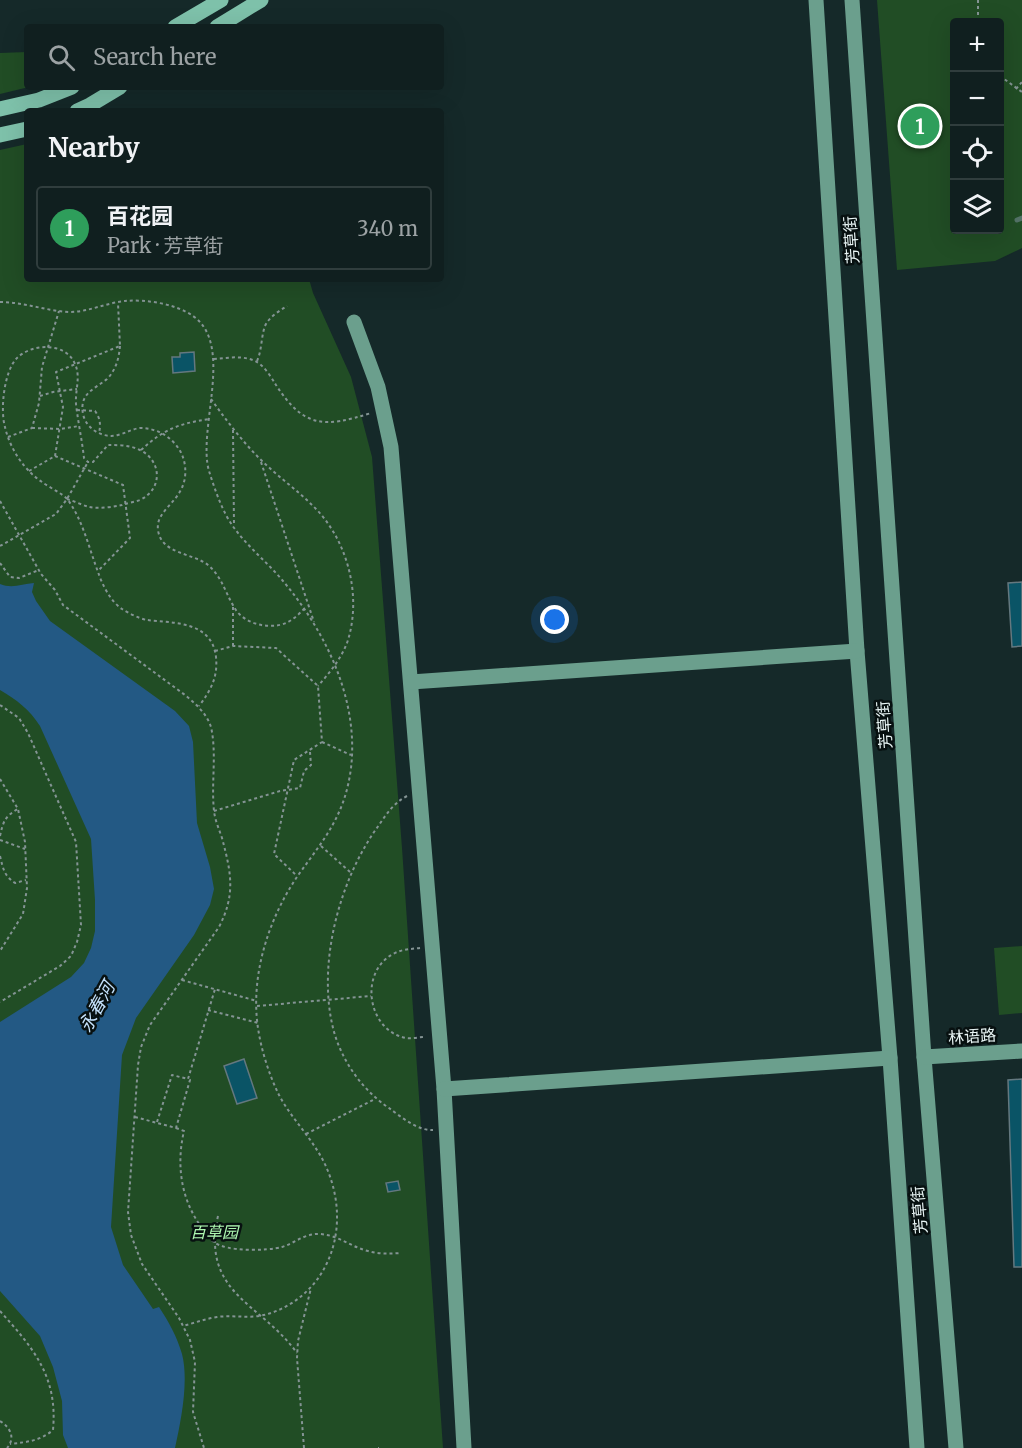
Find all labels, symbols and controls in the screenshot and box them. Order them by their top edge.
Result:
map controls [950,18,1004,234]
button: + [950,18,1004,72]
search box [24,24,444,90]
icon: search [45,41,78,74]
text: Search here [93,43,216,71]
button: − [950,72,1004,126]
pin: 1 [900,104,940,148]
button: locate [950,126,1004,180]
text: Nearby [48,131,140,164]
button: layers [950,180,1004,234]
text: 百花园 [107,202,173,230]
street label: 芳草街 [839,215,863,265]
text: 1 [65,216,74,241]
text: 340 m [357,216,418,241]
text: Park · 芳草街 [107,233,223,258]
your location [540,605,569,634]
street label: 芳草街 [872,700,896,750]
water label: 永春河 [73,975,121,1036]
street label: 林语路 [947,1024,997,1048]
street label: 芳草街 [907,1185,931,1235]
park label: 百草园 [190,1222,240,1242]

